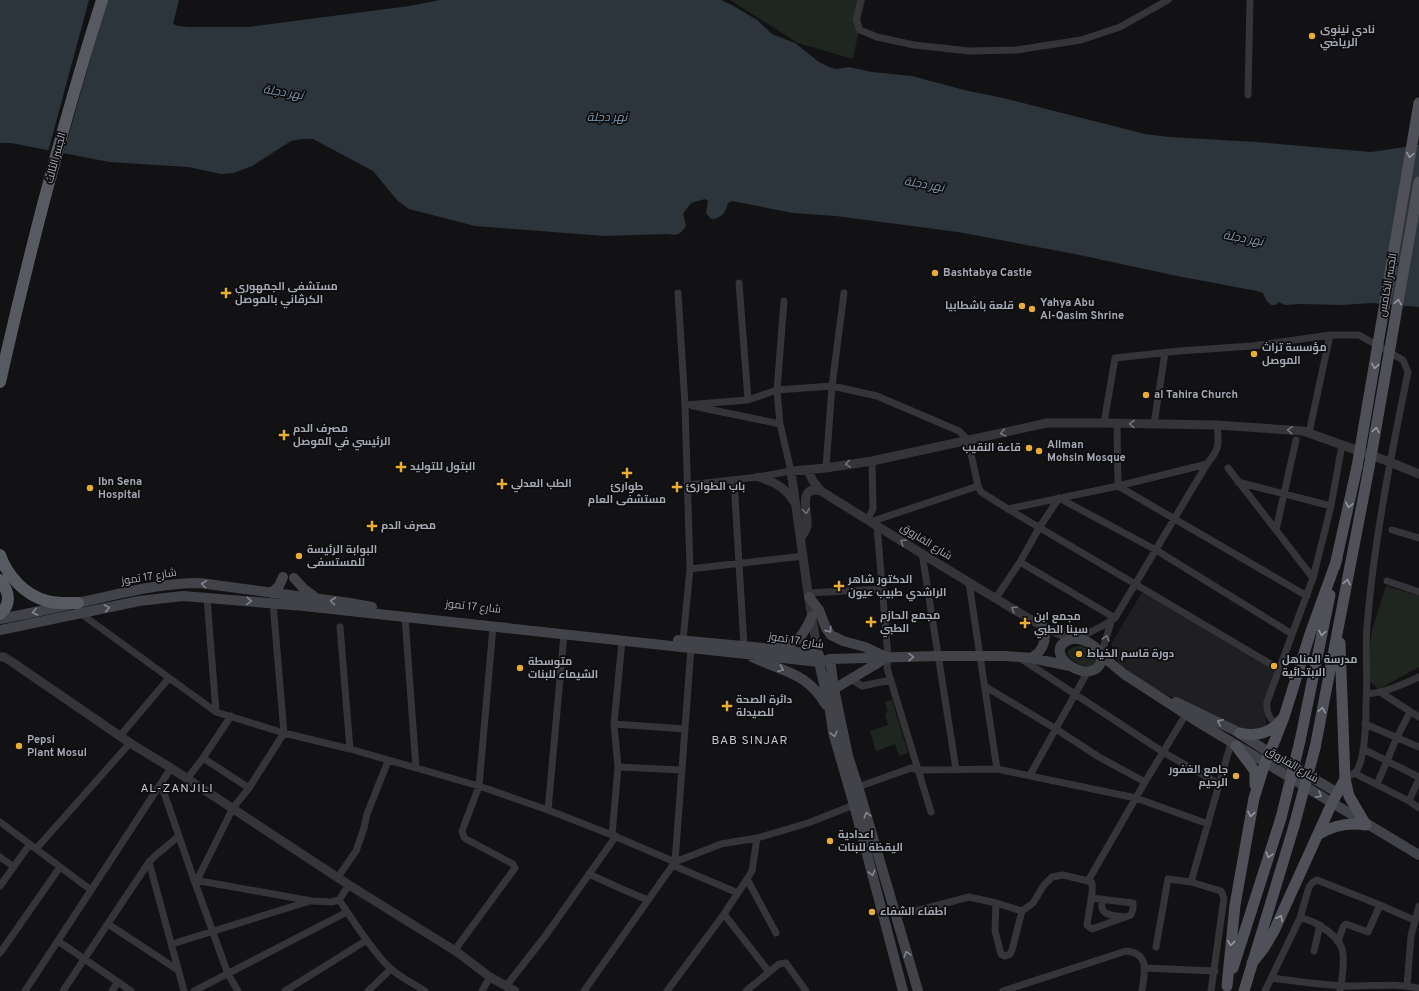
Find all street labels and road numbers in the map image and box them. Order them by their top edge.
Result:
street label: الجسر الثالث [42,131,70,185]
street label: الجسر الخامس [1376,252,1400,318]
street label: شارع الفاروق [897,521,955,563]
street label: شارع 17 تموز [119,566,178,588]
street label: شارع 17 تموز [443,597,502,617]
street label: شارع 17 تموز [766,630,825,652]
street label: شارع الفاروق [1263,744,1321,786]

